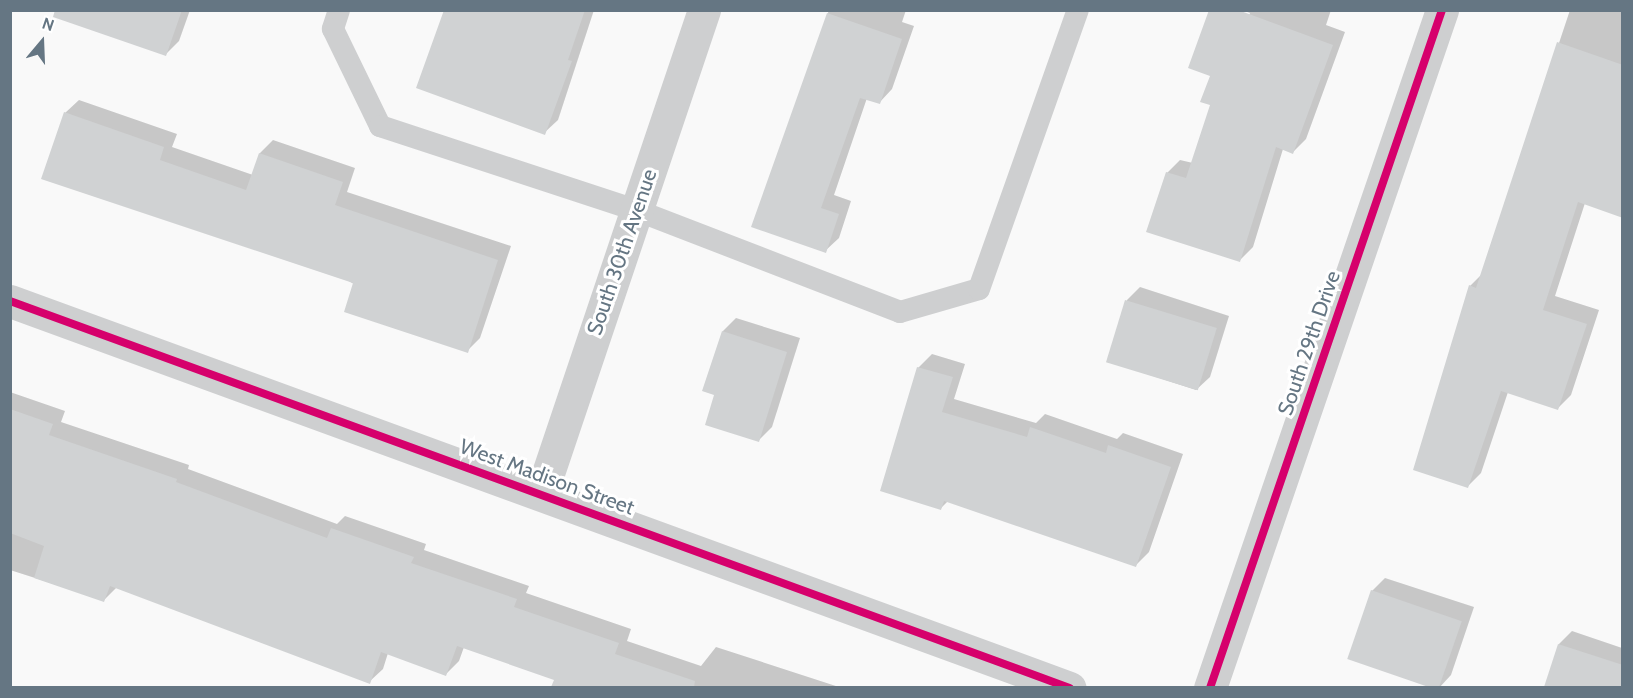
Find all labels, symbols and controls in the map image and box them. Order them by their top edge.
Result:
north arrow [12,12,72,72]
text: N [40,14,56,35]
street label: South 30th Avenue [582,166,662,338]
street label: South 29th Drive [1272,267,1346,419]
street label: West Madison Street [456,434,638,520]

